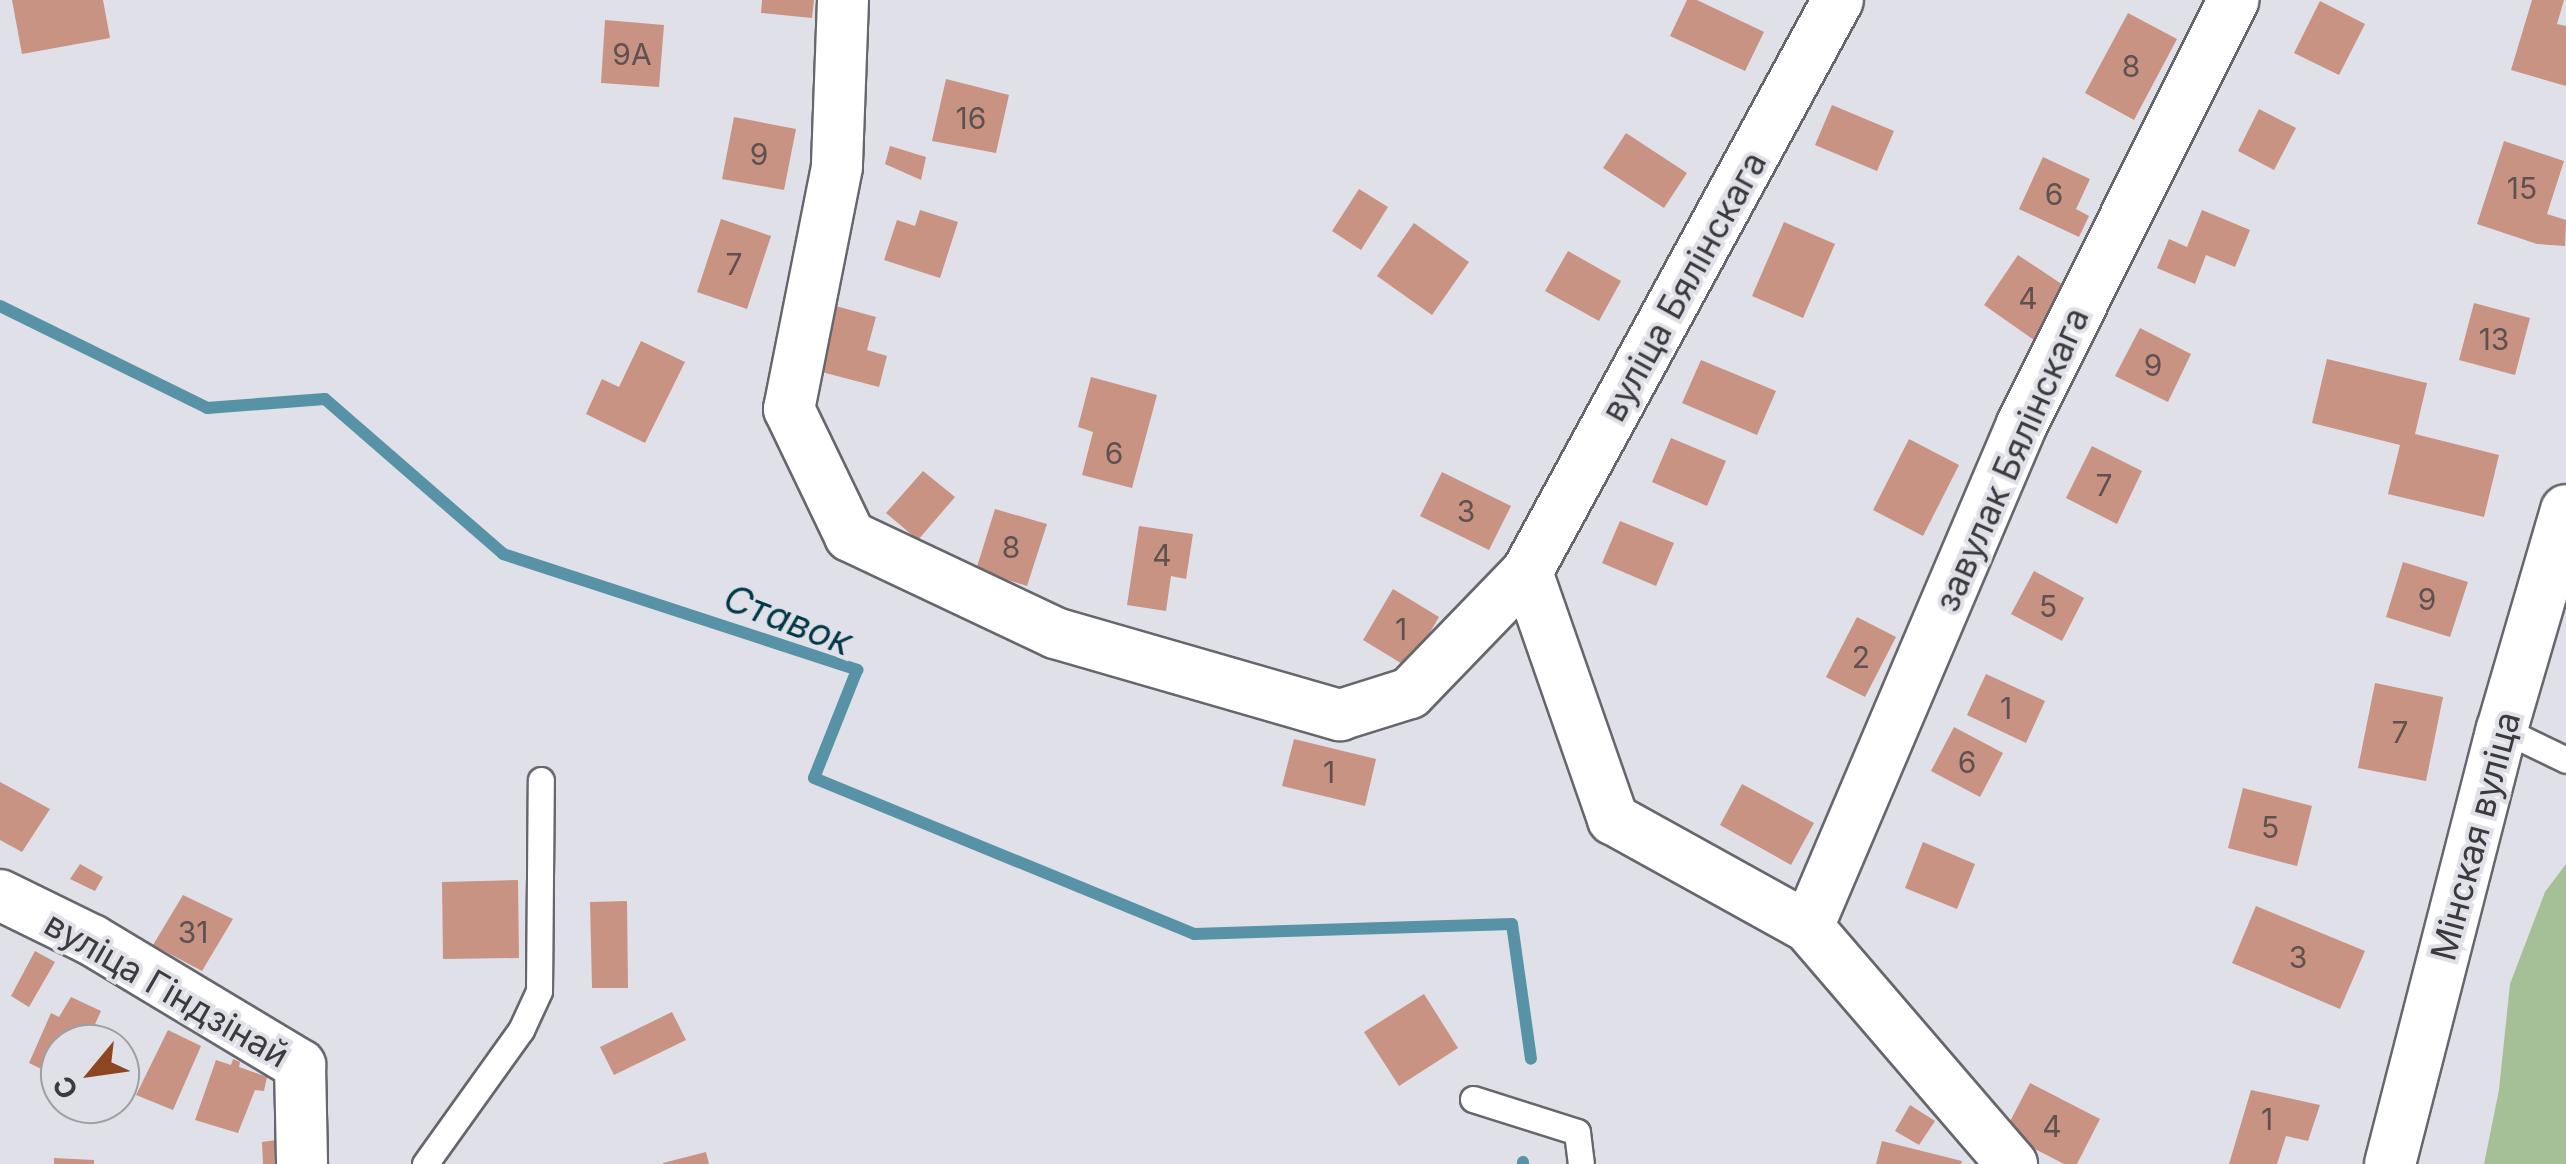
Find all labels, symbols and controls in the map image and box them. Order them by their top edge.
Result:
house number: 9А [612,36,652,72]
house number: 8 [2122,48,2140,84]
house number: 16 [956,100,986,136]
house number: 9 [750,136,768,172]
street label: вуліца Бялінскага [1591,144,1775,428]
house number: 15 [2507,170,2537,206]
house number: 6 [2045,176,2063,212]
house number: 7 [726,246,742,282]
house number: 4 [2018,280,2038,316]
street label: завулак Бялінскага [1925,301,2097,617]
house number: 13 [2479,321,2509,357]
house number: 9 [2144,347,2162,383]
house number: 6 [1105,435,1123,471]
house number: 7 [2096,467,2112,503]
house number: 3 [1457,493,1475,529]
house number: 8 [1002,529,1020,565]
house number: 4 [1152,537,1172,573]
water label: Ставок [717,575,859,665]
house number: 9 [2418,581,2436,617]
house number: 5 [2039,588,2057,624]
house number: 1 [1395,611,1407,647]
house number: 2 [1852,639,1870,675]
house number: 1 [2000,690,2012,726]
street label: Мінская вуліца [2422,707,2528,965]
house number: 7 [2392,714,2408,750]
house number: 6 [1958,744,1976,780]
house number: 1 [1323,754,1335,790]
house number: 5 [2261,809,2279,845]
street label: вуліца Гіндзінай [37,902,297,1076]
house number: 31 [178,914,208,950]
house number: 3 [2289,939,2307,975]
north arrow [40,1024,140,1124]
text: С [46,1070,85,1105]
house number: 1 [2261,1101,2273,1137]
house number: 4 [2042,1108,2062,1144]

